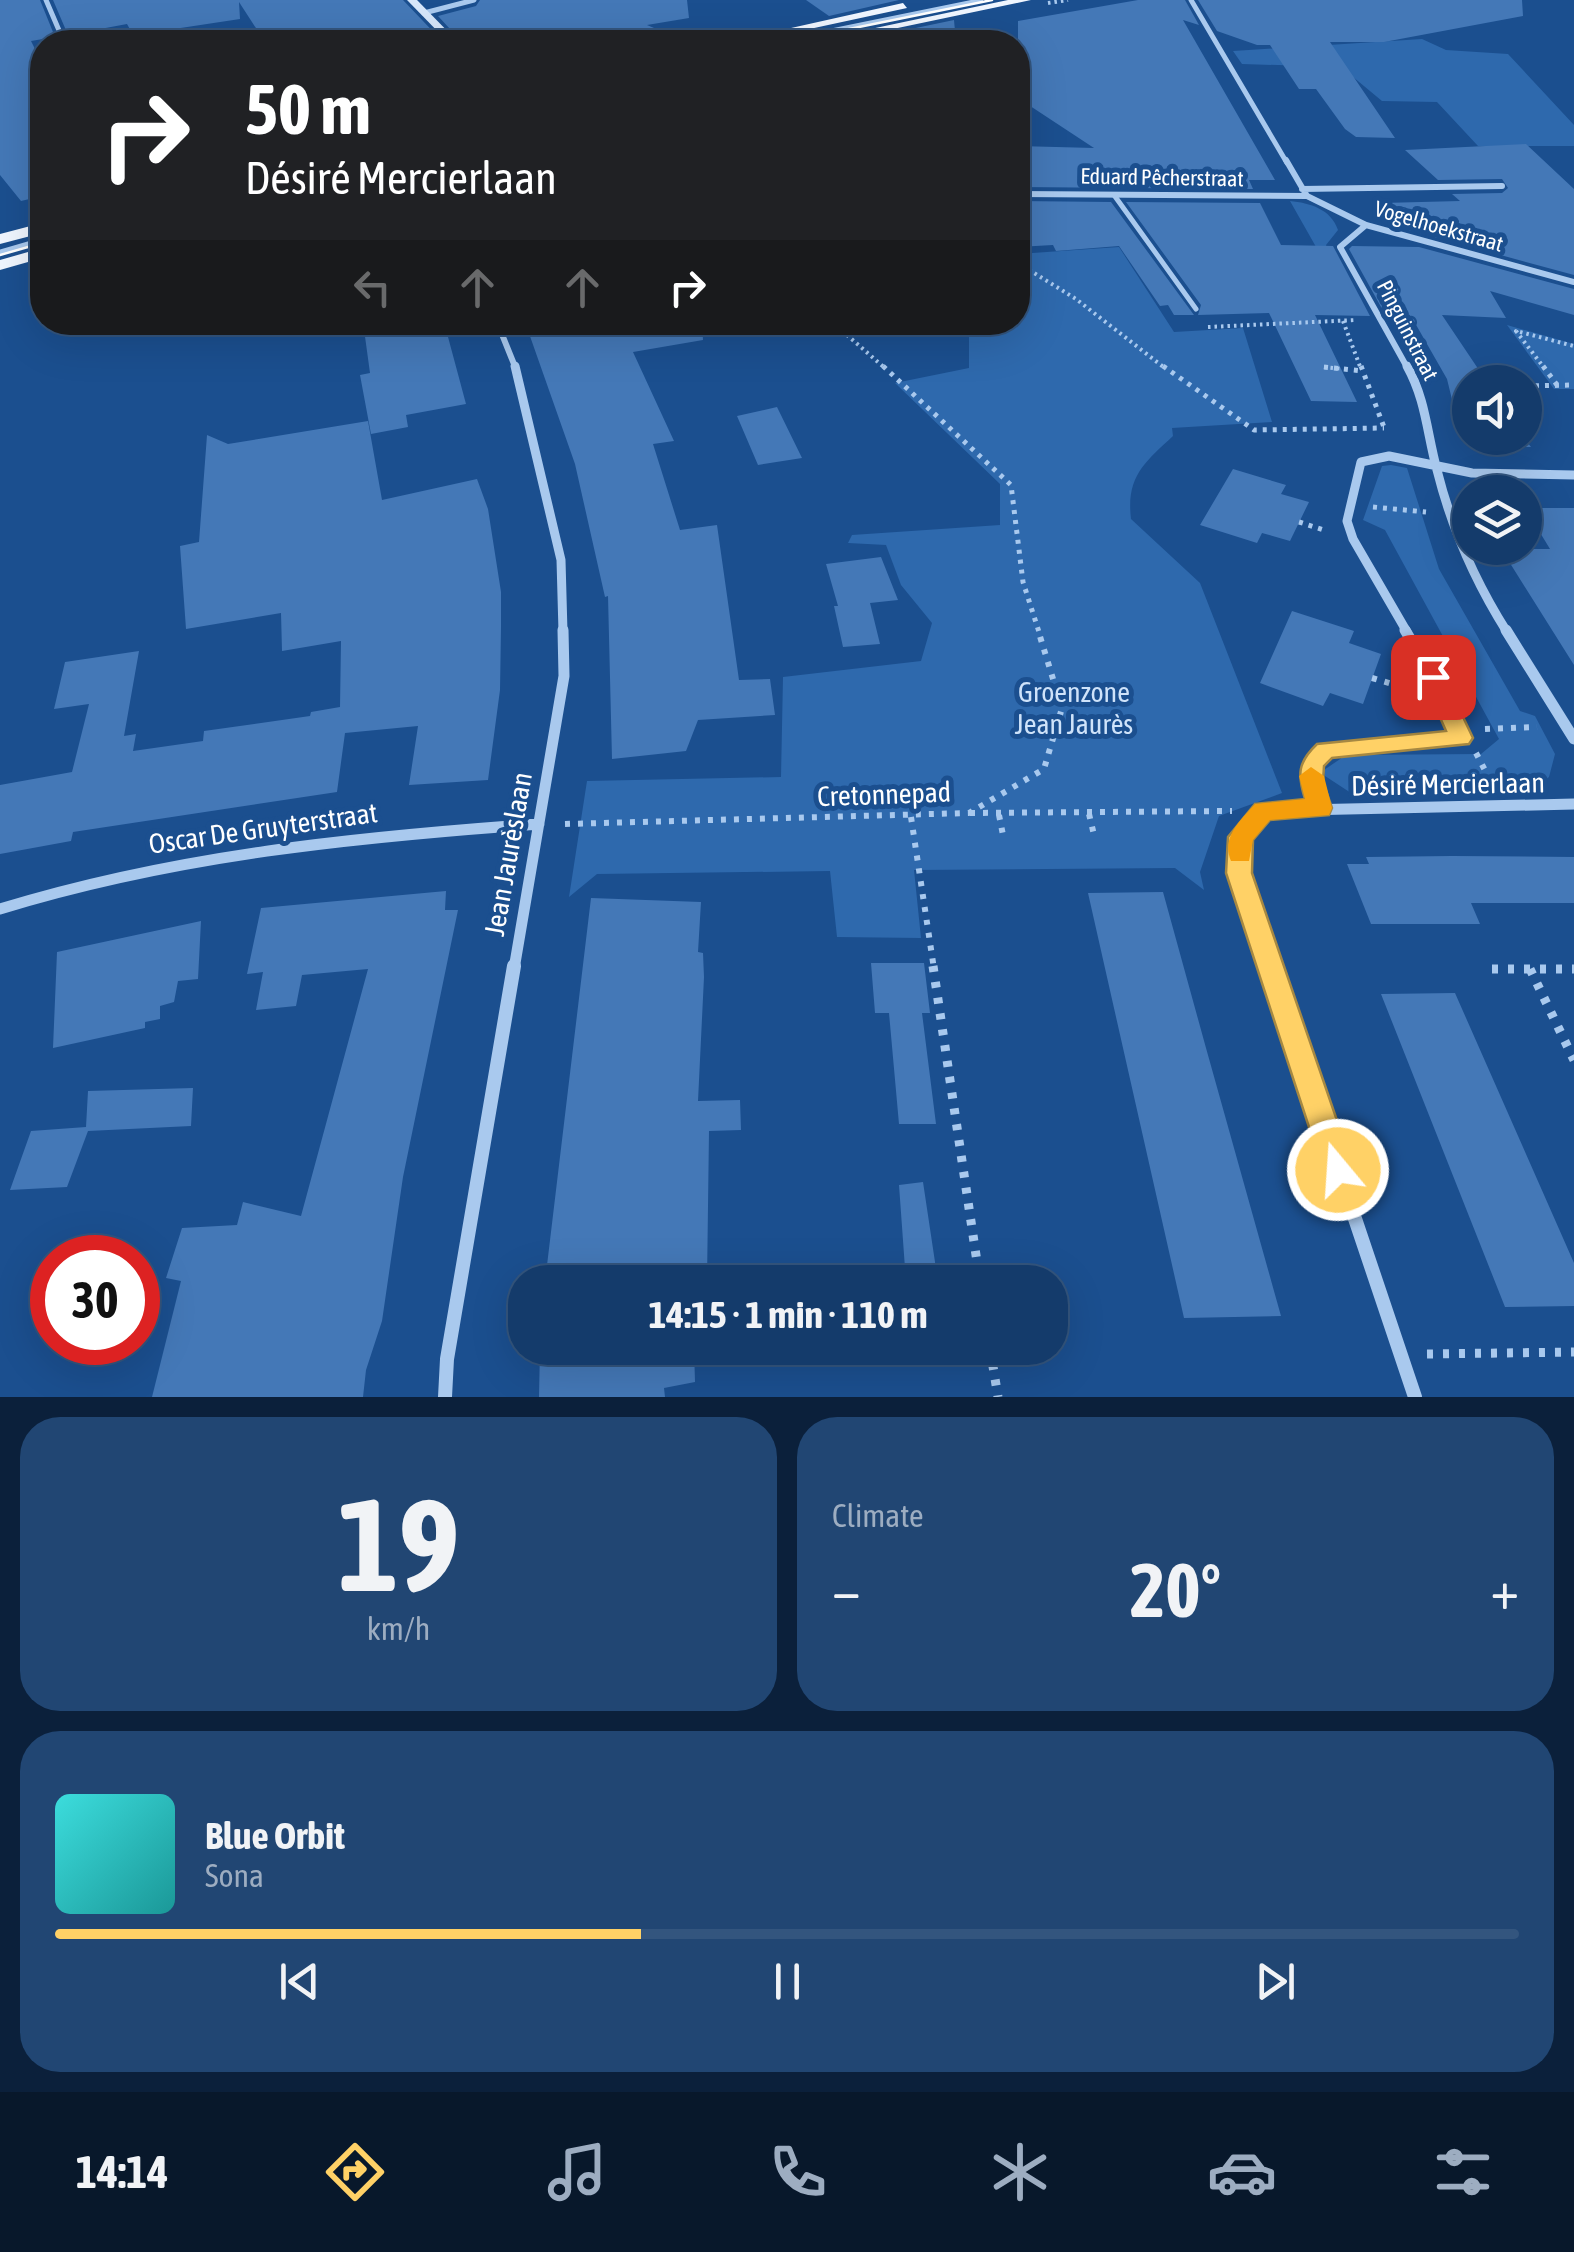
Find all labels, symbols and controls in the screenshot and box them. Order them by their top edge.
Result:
text: 50 m [245,69,371,149]
icon: right [80,70,210,200]
text: Désiré Mercierlaan [245,152,557,204]
street label: Eduard Pêcherstraat [1080,163,1244,191]
street label: Vogelhoekstraat [1372,195,1506,257]
icon: left [345,260,400,315]
icon: ahead [450,260,505,315]
icon: ahead [555,260,610,315]
icon: right [660,260,715,315]
street label: Pinguinstraat [1372,276,1444,384]
map controls [1452,365,1542,565]
button: sound [1452,365,1542,455]
button: layers [1452,475,1542,565]
pin [1391,635,1476,720]
icon: arrive [1406,650,1461,705]
park label: Groenzone Jean Jaurès [1015,676,1133,740]
street label: Désiré Mercierlaan [1351,766,1545,802]
street label: Jean Jaurèslaan [478,770,538,938]
street label: Cretonnepad [817,776,951,812]
street label: Oscar De Gruyterstraat [147,796,379,860]
position arrow [1286,1118,1390,1222]
speed limit sign: 30 [30,1235,160,1365]
text: 14:15 · 1 min · 110 m [648,1293,928,1336]
text: 19 [337,1470,460,1619]
text: Climate [832,1497,924,1534]
text: 20° [1130,1547,1221,1633]
text: − [832,1558,861,1621]
text: + [1490,1558,1519,1621]
text: km/h [367,1610,430,1647]
text: Blue Orbit [205,1814,345,1857]
text: Sona [205,1857,264,1894]
icon: previous [272,1954,327,2009]
icon: pause [760,1954,815,2009]
icon: next [1248,1954,1303,2009]
icon: directions [320,2137,390,2207]
icon: music [542,2137,612,2207]
icon: phone [763,2137,833,2207]
icon: climate [985,2137,1055,2207]
icon: car [1207,2137,1277,2207]
icon: filters [1428,2137,1498,2207]
text: 14:14 [76,2146,168,2198]

